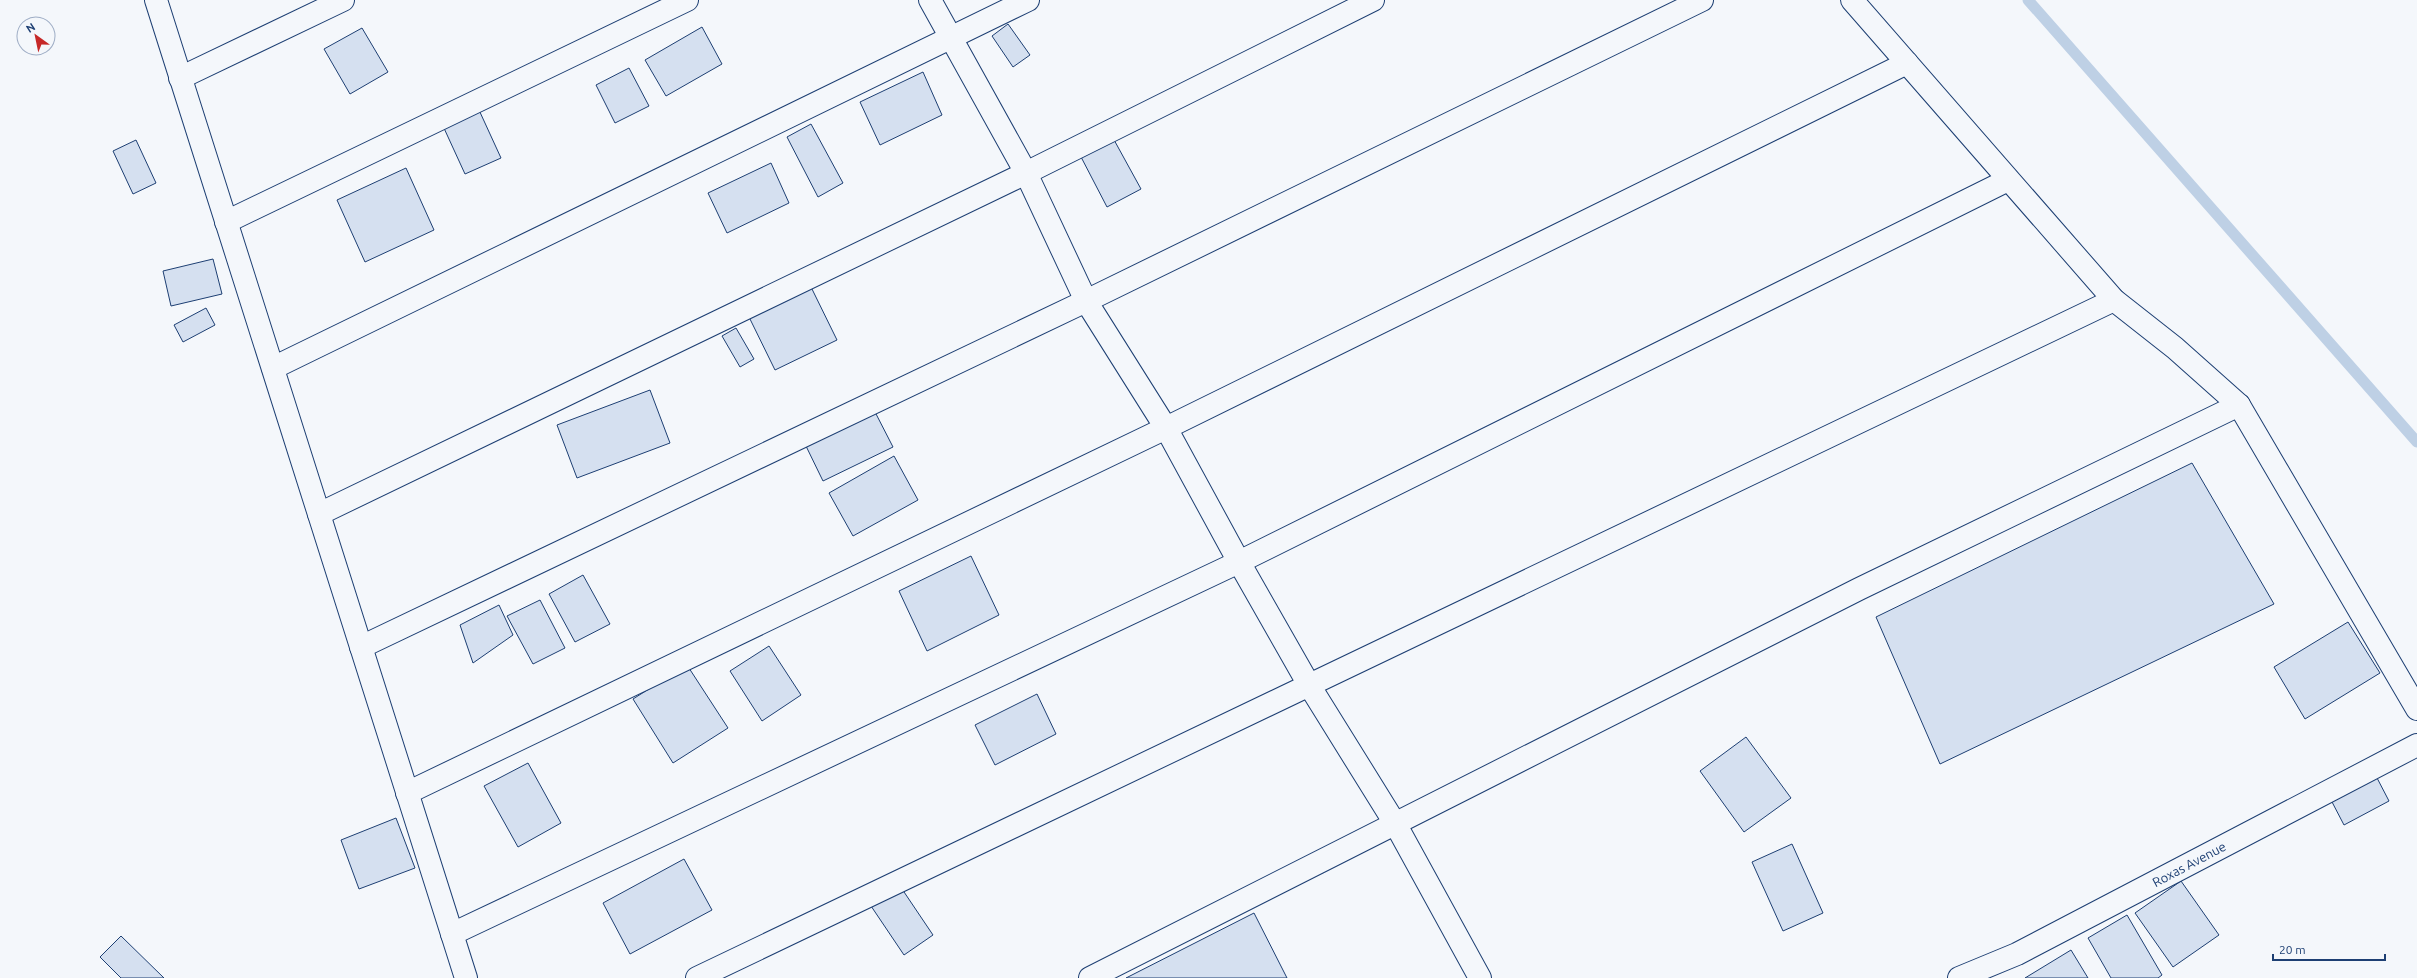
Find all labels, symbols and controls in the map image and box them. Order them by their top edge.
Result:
north arrow [16,16,56,56]
text: N [24,20,37,35]
street label: Roxas Avenue [2150,839,2228,889]
scale bar [2273,936,2385,962]
text: 20 m [2279,943,2306,956]

